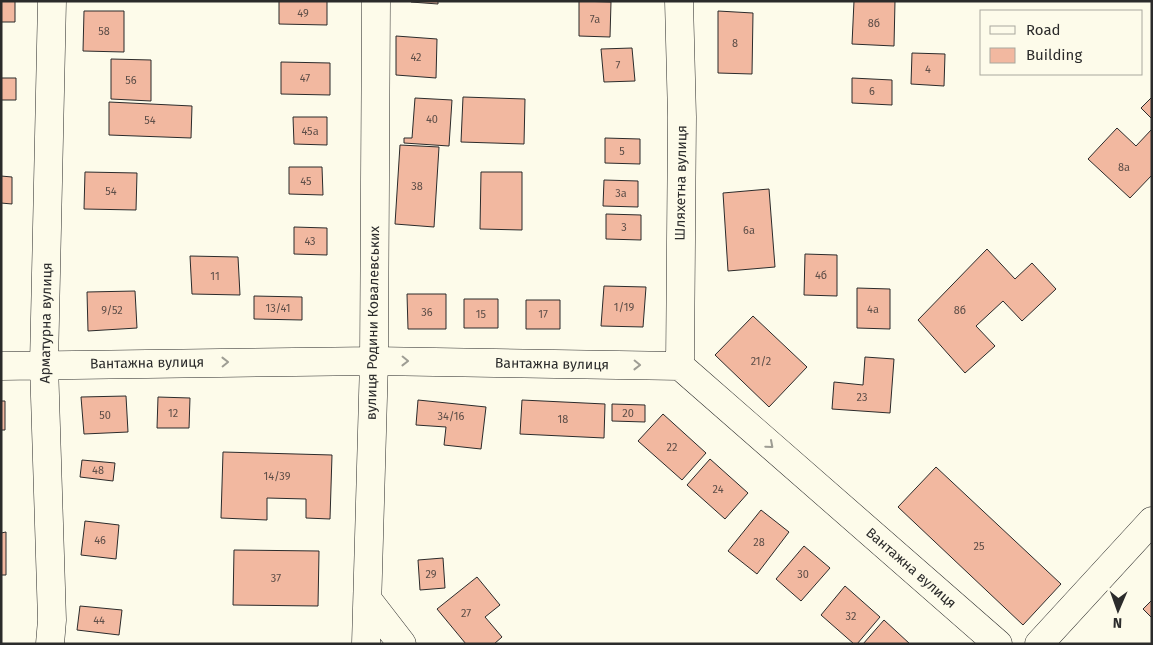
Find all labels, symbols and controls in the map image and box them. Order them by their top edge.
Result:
house number: 49 [297,7,309,20]
legend [980,10,1143,75]
house number: 7а [590,13,600,26]
house number: 8б [868,17,880,30]
text: Road [1026,21,1061,39]
house number: 58 [98,25,110,38]
house number: 8 [732,37,738,50]
text: Building [1026,46,1082,64]
house number: 42 [410,51,422,64]
house number: 7 [616,59,621,72]
house number: 4 [925,63,931,76]
house number: 47 [300,72,310,85]
house number: 56 [125,74,137,87]
house number: 6 [869,85,875,98]
house number: 40 [426,113,438,126]
house number: 54 [144,114,156,127]
house number: 45а [301,125,319,138]
street label: Шляхетна вулиця [671,125,691,241]
house number: 5 [619,145,625,158]
house number: 8а [1118,161,1130,174]
house number: 45 [300,175,312,188]
house number: 38 [411,180,423,193]
house number: 54 [105,185,117,198]
house number: 3а [615,187,627,200]
house number: 3 [621,221,627,234]
house number: 6а [743,224,755,237]
street label: вулиця Родини Ковалевських [363,225,383,420]
house number: 43 [304,235,316,248]
street label: Арматурна вулиця [36,262,56,384]
house number: 4б [815,269,827,282]
house number: 11 [210,270,220,283]
house number: 1/19 [614,301,634,314]
house number: 13/41 [265,302,291,315]
house number: 4а [867,303,879,316]
house number: 9/52 [101,304,123,317]
house number: 8б [954,304,966,317]
house number: 36 [421,306,433,319]
house number: 15 [476,308,487,321]
house number: 17 [538,308,548,321]
street label: Вантажна вулиця [90,354,204,372]
street label: Вантажна вулиця [495,355,609,373]
house number: 21/2 [751,355,771,368]
one-way arrow [402,356,409,366]
one-way arrow [222,357,229,367]
one-way arrow [634,360,642,370]
house number: 23 [857,391,867,404]
house number: 12 [168,407,178,420]
house number: 20 [622,407,634,420]
house number: 50 [99,409,111,422]
house number: 34/16 [438,410,465,423]
house number: 18 [558,413,568,426]
one-way arrow [765,439,774,448]
house number: 22 [667,441,677,454]
house number: 48 [92,464,104,477]
house number: 14/39 [264,470,291,483]
house number: 24 [713,483,724,496]
street label: Вантажна вулиця [862,524,960,612]
house number: 46 [94,534,106,547]
house number: 28 [753,536,765,549]
house number: 25 [974,540,985,553]
house number: 29 [425,568,437,581]
house number: 30 [797,568,809,581]
house number: 37 [271,572,281,585]
north arrow [1093,585,1143,635]
house number: 27 [461,607,471,620]
house number: 32 [846,610,856,623]
house number: 44 [93,614,105,627]
text: N [1113,614,1123,631]

